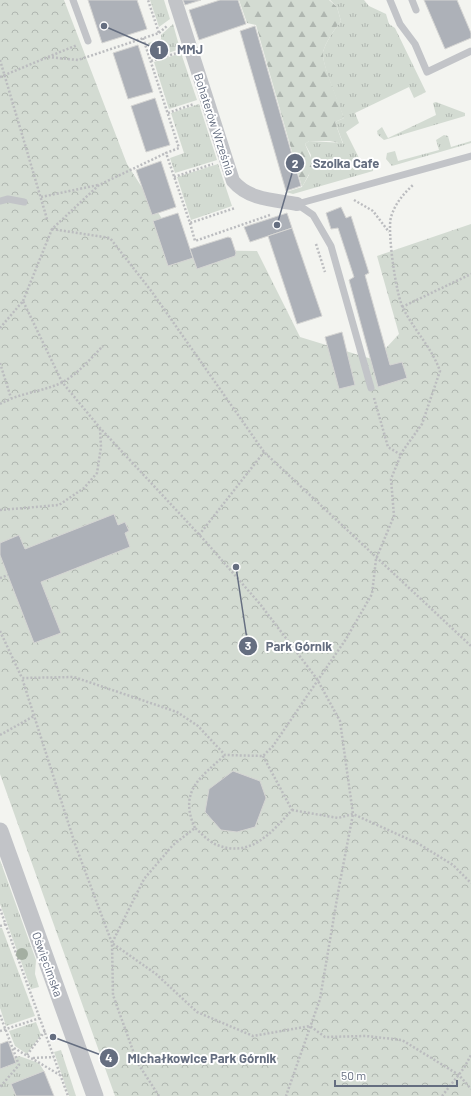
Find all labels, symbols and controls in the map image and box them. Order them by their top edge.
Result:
callout: MMJ [149,37,211,62]
text: MMJ [177,41,203,57]
text: 1 [157,42,161,56]
street label: Bohaterów Września [192,71,238,177]
callout: Szolka Cafe [285,151,387,176]
text: Szolka Cafe [313,155,379,171]
text: 2 [292,156,299,170]
callout: Park Górnik [238,634,341,659]
text: 3 [245,638,251,652]
text: Park Górnik [266,638,332,654]
street label: Oświęcimska [30,930,66,998]
callout: Michałkowice Park Górnik [99,1046,284,1071]
text: 4 [105,1050,113,1064]
text: Michałkowice Park Górnik [128,1050,277,1066]
scale bar [335,1062,457,1088]
text: 50 m [341,1068,366,1082]

